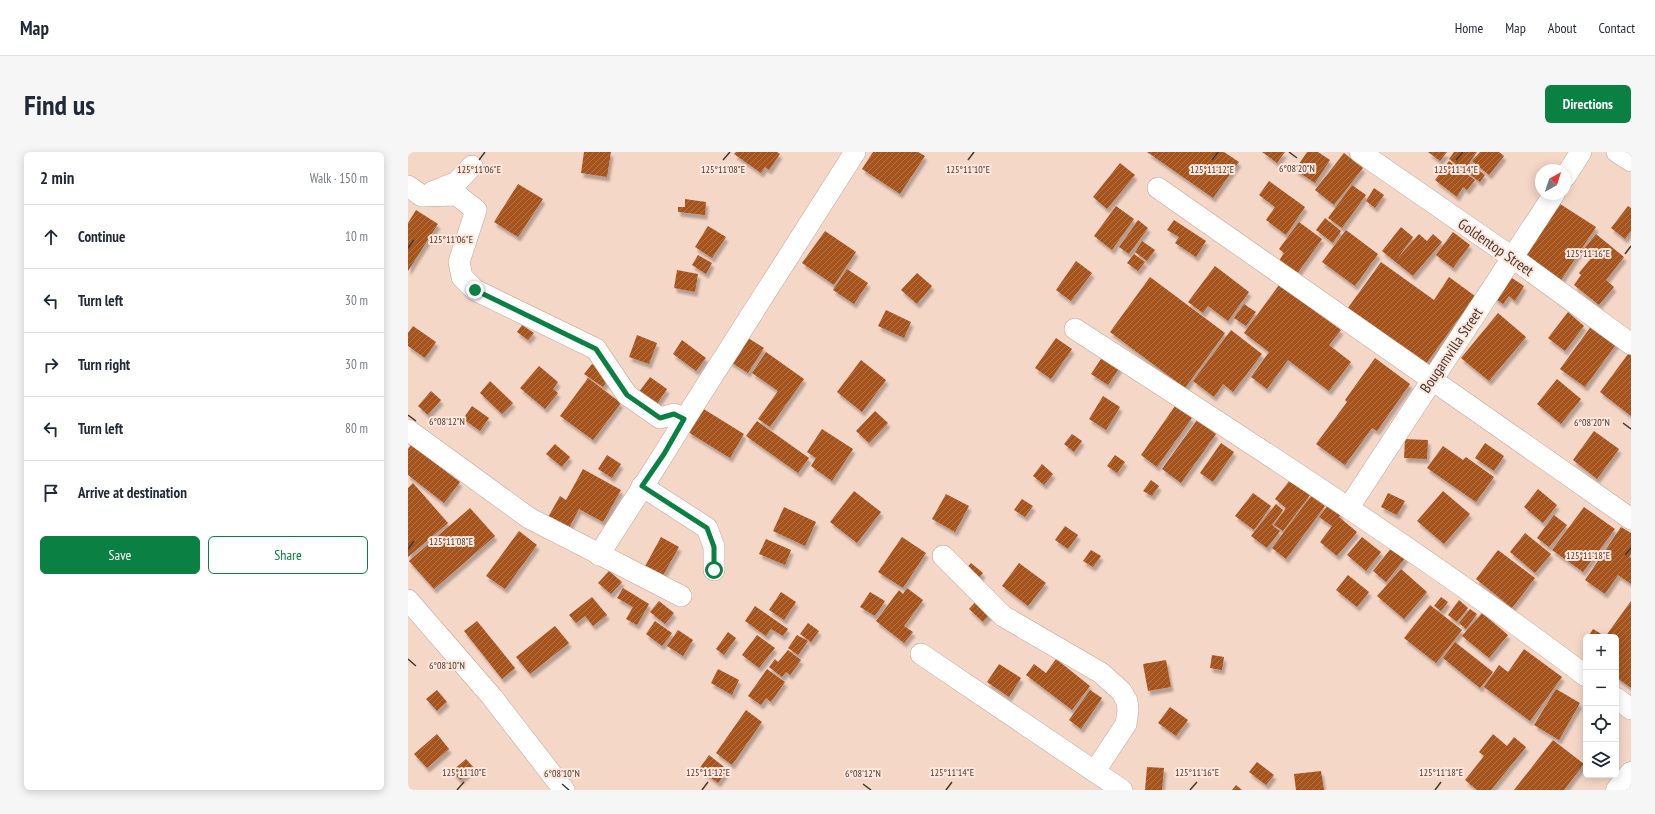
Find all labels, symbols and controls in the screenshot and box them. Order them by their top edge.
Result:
text: Map [20,16,49,40]
text: Home [1455,19,1483,37]
text: Map [1505,19,1526,37]
text: About [1548,19,1577,37]
text: Contact [1599,19,1635,37]
button: Directions [1545,85,1631,123]
text: Find us [24,86,95,123]
text: 6°08'20"N [1279,162,1315,175]
text: 125°11'06"E [457,163,501,176]
text: 125°11'08"E [701,163,745,176]
text: 125°11'10"E [946,163,990,176]
text: 125°11'12"E [1190,163,1234,176]
text: 125°11'14"E [1434,163,1478,176]
north arrow [1535,164,1571,200]
text: 2 min [40,167,74,189]
text: Walk · 150 m [310,170,368,187]
street label: Goldentop Street [1455,214,1537,280]
icon: ahead [40,226,62,248]
text: Continue [78,227,125,246]
text: 10 m [345,228,368,245]
text: 125°11'06"E [429,233,473,246]
text: 125°11'16"E [1566,247,1610,260]
route end [466,281,484,299]
icon: left [40,290,62,312]
text: Turn left [78,291,123,310]
text: 30 m [345,292,368,309]
street label: Bougamvilla Street [1416,304,1486,396]
icon: right [40,354,62,376]
text: Turn right [78,355,130,374]
text: 30 m [345,356,368,373]
text: 6°08'12"N [429,415,465,428]
text: 6°08'20"N [1574,416,1610,429]
icon: left [40,418,62,440]
text: Turn left [78,419,123,438]
text: 80 m [345,420,368,437]
icon: arrive [40,482,62,504]
text: Arrive at destination [78,483,187,502]
text: 125°11'08"E [429,535,473,548]
button: Save [40,536,200,574]
button: Share [208,536,368,574]
text: 125°11'18"E [1566,549,1610,562]
route start [705,561,723,579]
map controls [1583,634,1619,778]
button: + [1583,634,1619,670]
text: 6°08'10"N [429,659,465,672]
button: − [1583,670,1619,706]
button: locate [1583,706,1619,742]
button: layers [1583,742,1619,778]
text: 125°11'10"E [442,766,486,779]
text: 125°11'12"E [686,766,730,779]
text: 125°11'14"E [930,766,974,779]
text: 125°11'16"E [1175,766,1219,779]
text: 125°11'18"E [1419,766,1463,779]
text: 6°08'10"N [544,767,580,780]
text: 6°08'12"N [845,767,881,780]

